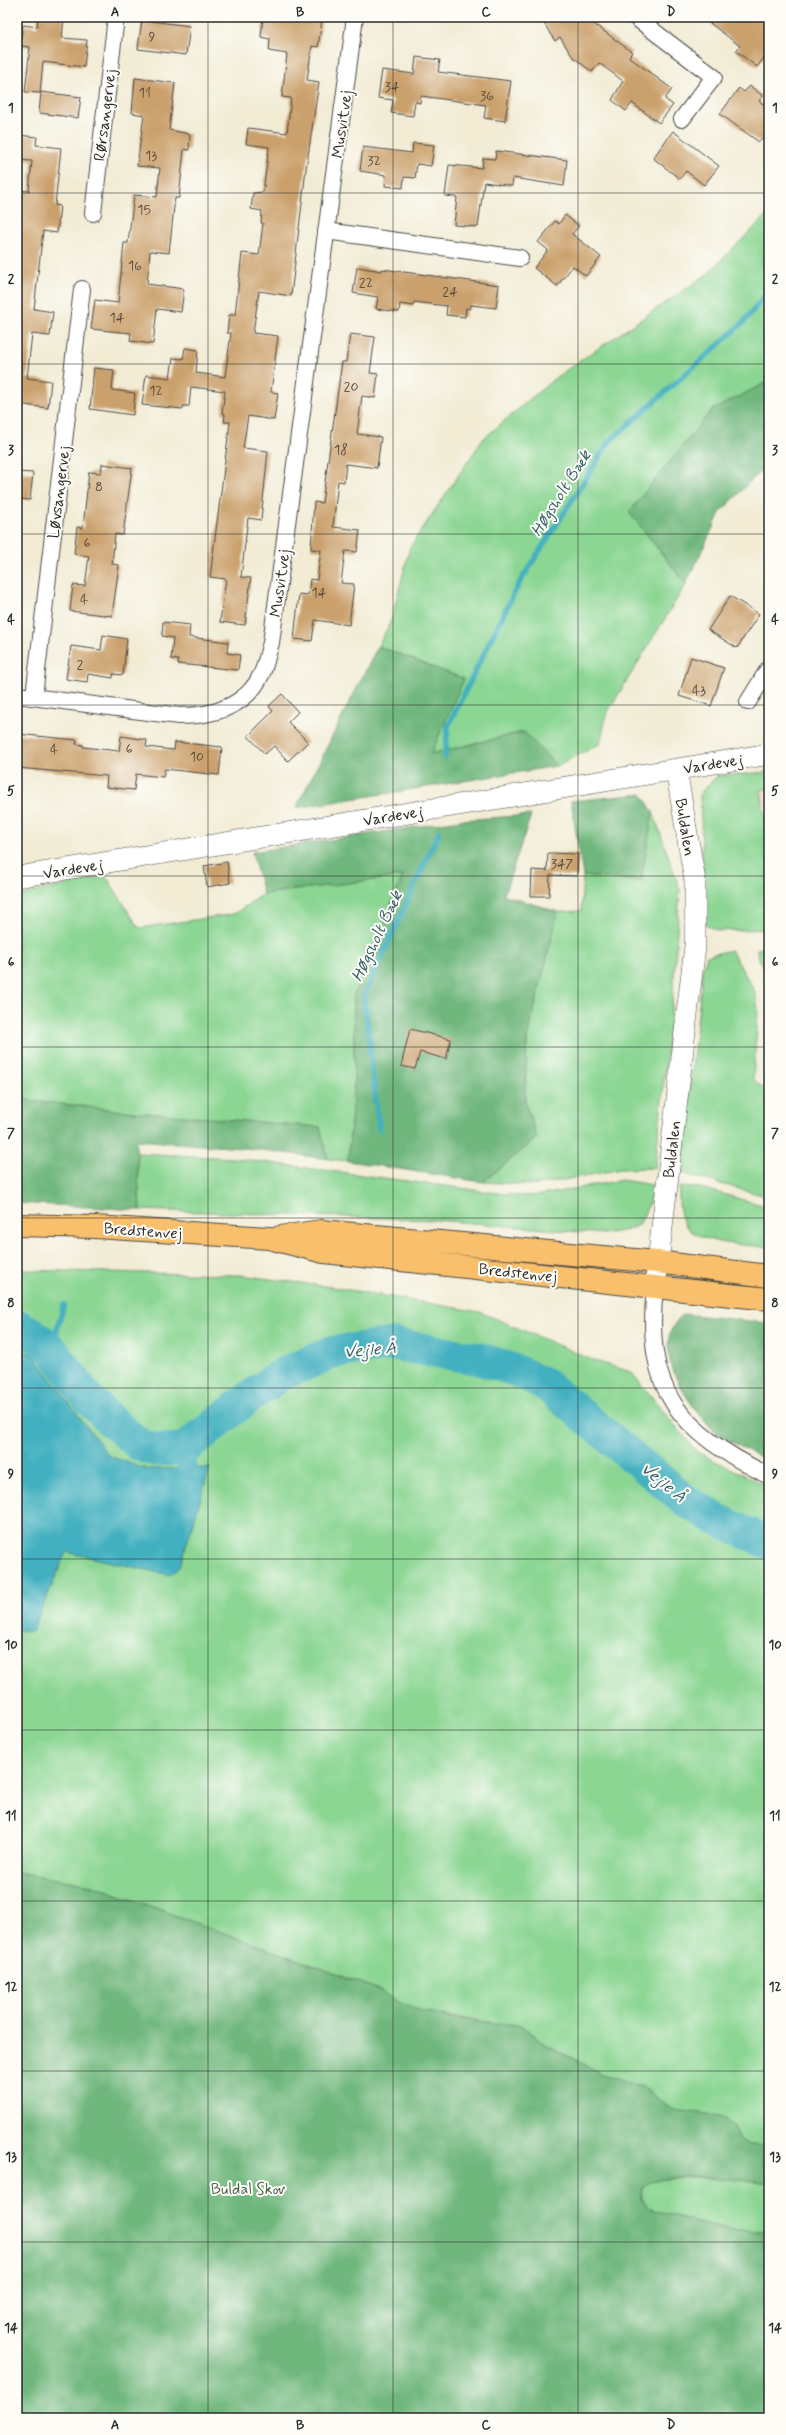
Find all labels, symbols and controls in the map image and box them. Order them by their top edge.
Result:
text: A [111,4,119,21]
text: B [296,4,305,21]
text: C [481,4,491,21]
text: D [667,4,676,21]
house number: 9 [149,28,156,46]
street label: Rørsangervej [89,68,122,163]
house number: 34 [385,78,400,96]
house number: 11 [139,84,151,102]
house number: 36 [480,87,494,105]
street label: Musvitvej [327,89,358,160]
text: 1 [8,100,14,117]
text: 1 [772,100,778,117]
house number: 13 [145,147,157,165]
house number: 32 [367,152,381,170]
house number: 15 [137,201,151,219]
house number: 16 [128,257,142,275]
text: 2 [8,271,15,288]
text: 2 [772,271,779,288]
house number: 22 [359,274,373,292]
house number: 24 [442,283,458,301]
house number: 14 [110,309,125,327]
house number: 20 [344,378,358,396]
house number: 12 [149,382,163,400]
house number: 18 [334,441,348,459]
text: 3 [8,442,14,459]
text: 3 [772,442,778,459]
street label: Løvsangervej [43,445,76,540]
water label: Høgsholt Bæk [526,445,598,541]
house number: 8 [95,478,103,496]
house number: 6 [83,534,91,552]
street label: Musvitvej [265,548,296,619]
house number: 14 [312,584,327,602]
house number: 4 [80,591,88,609]
text: 4 [7,612,15,629]
text: 4 [771,612,779,629]
house number: 2 [77,656,84,674]
house number: 43 [692,682,706,700]
house number: 6 [125,740,133,758]
house number: 4 [50,741,58,759]
house number: 10 [190,748,204,766]
street label: Vardevej [682,749,745,780]
text: 5 [7,783,15,800]
text: 5 [771,783,779,800]
street label: Buldalen [670,797,699,857]
street label: Vardevej [362,801,425,832]
street label: Vardevej [42,854,105,885]
house number: 347 [551,855,574,873]
water label: Høgsholt Bæk [346,886,409,986]
text: 6 [8,954,15,971]
text: 6 [772,954,779,971]
street label: Buldalen [659,1119,686,1179]
text: 7 [7,1125,15,1142]
text: 7 [771,1125,779,1142]
street label: Bredstenvej [103,1218,183,1245]
street label: Bredstenvej [478,1259,558,1288]
text: 8 [7,1295,15,1312]
text: 8 [771,1295,779,1312]
water label: Vejle Å [343,1337,397,1363]
water label: Vejle Å [636,1458,691,1508]
text: 9 [8,1466,15,1483]
text: 9 [772,1466,779,1483]
text: 10 [4,1637,18,1654]
text: 10 [768,1637,782,1654]
text: 11 [5,1808,17,1825]
text: 11 [769,1808,781,1825]
text: 12 [5,1979,17,1996]
text: 12 [769,1979,781,1996]
text: 13 [5,2149,17,2166]
text: 13 [769,2149,781,2166]
park label: Buldal Skov [211,2179,286,2200]
text: 14 [4,2320,18,2337]
text: 14 [768,2320,782,2337]
text: A [111,2417,119,2434]
text: B [296,2417,305,2434]
text: C [481,2417,491,2434]
text: D [667,2417,676,2434]

